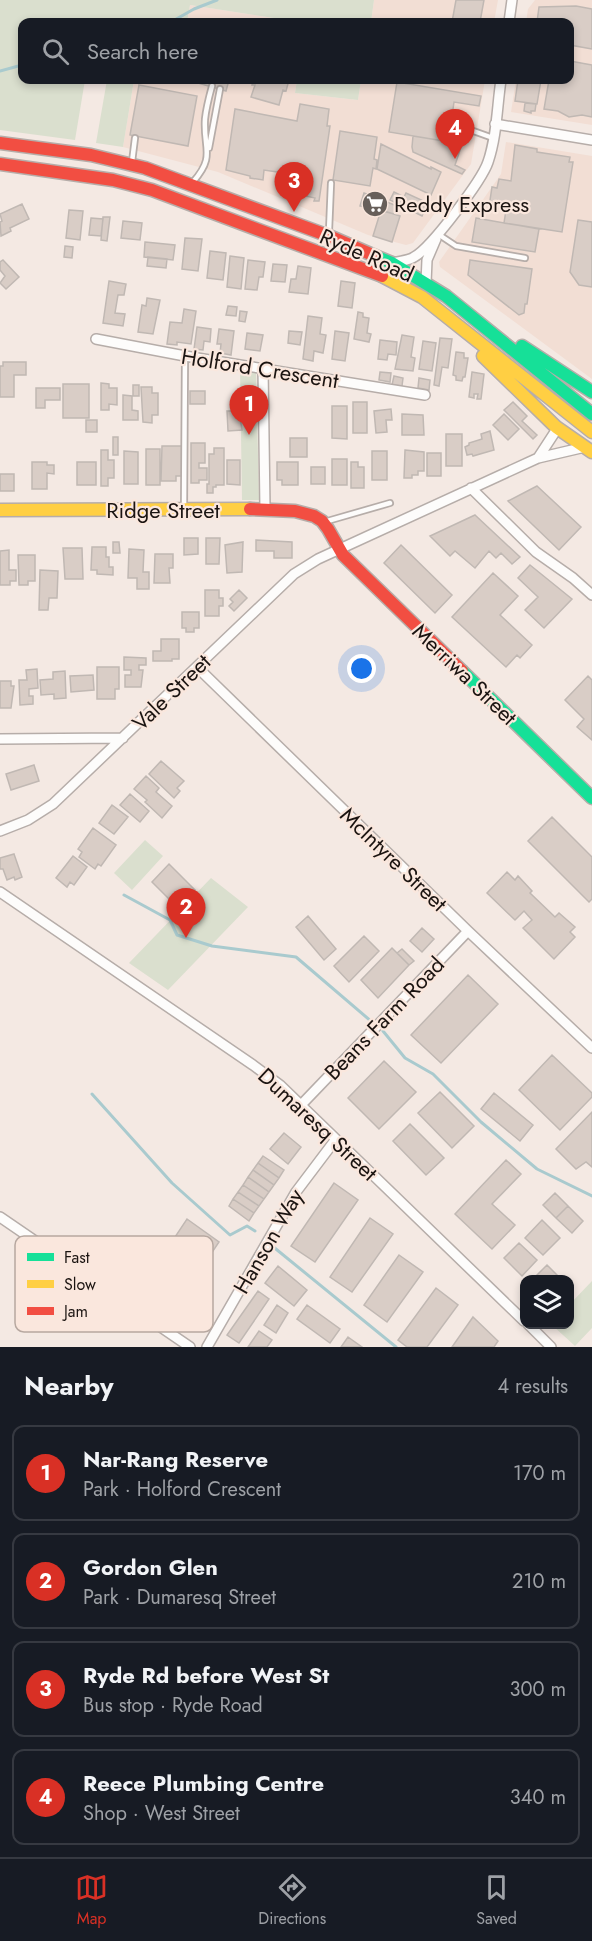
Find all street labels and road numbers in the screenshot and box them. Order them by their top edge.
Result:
street label: Ryde Road [315,220,419,290]
street label: Holford Crescent [179,340,342,396]
street label: Ridge Street [106,494,220,526]
street label: Merriwa Street [405,616,525,733]
street label: Vale Street [124,646,218,738]
street label: McIntyre Street [333,800,455,919]
street label: Beans Farm Road [317,949,451,1087]
street label: Dumaresq Street [251,1060,385,1188]
street label: Hanson Way [225,1182,311,1300]

